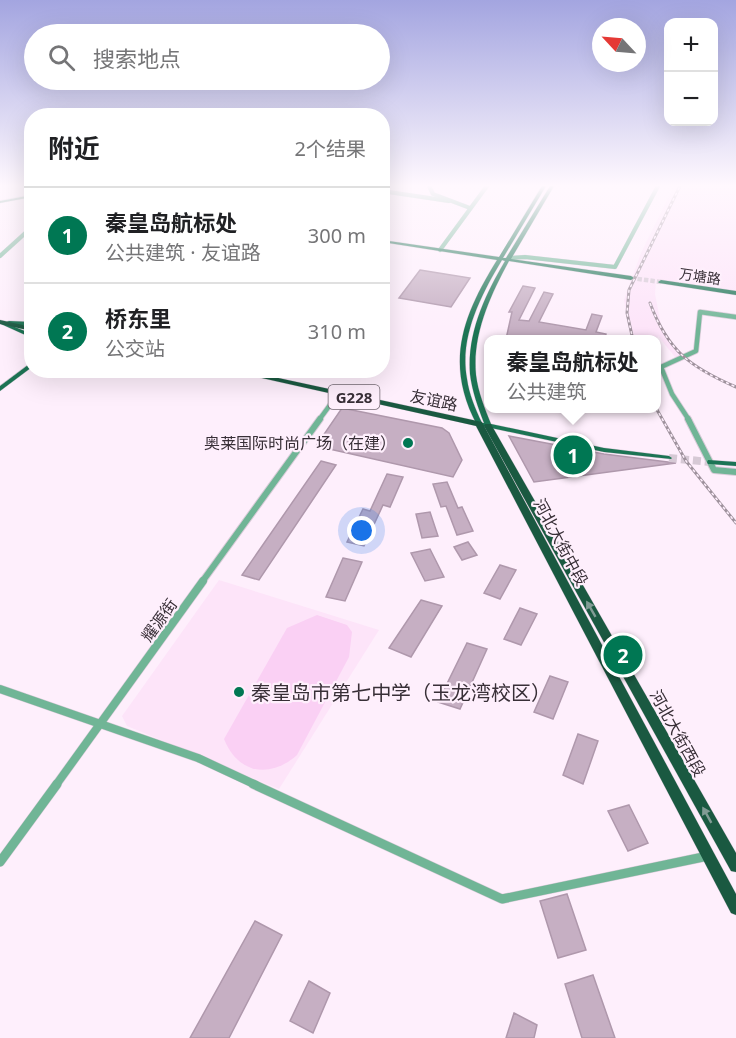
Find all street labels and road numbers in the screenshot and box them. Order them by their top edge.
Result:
street label: 万塘路 [678,264,722,288]
street label: 友谊路 [408,384,460,416]
road number: G228 [328,385,380,409]
street label: 河北大街中段 [529,494,593,590]
street label: 耀源街 [136,594,182,646]
street label: 河北大街西段 [645,686,711,780]

